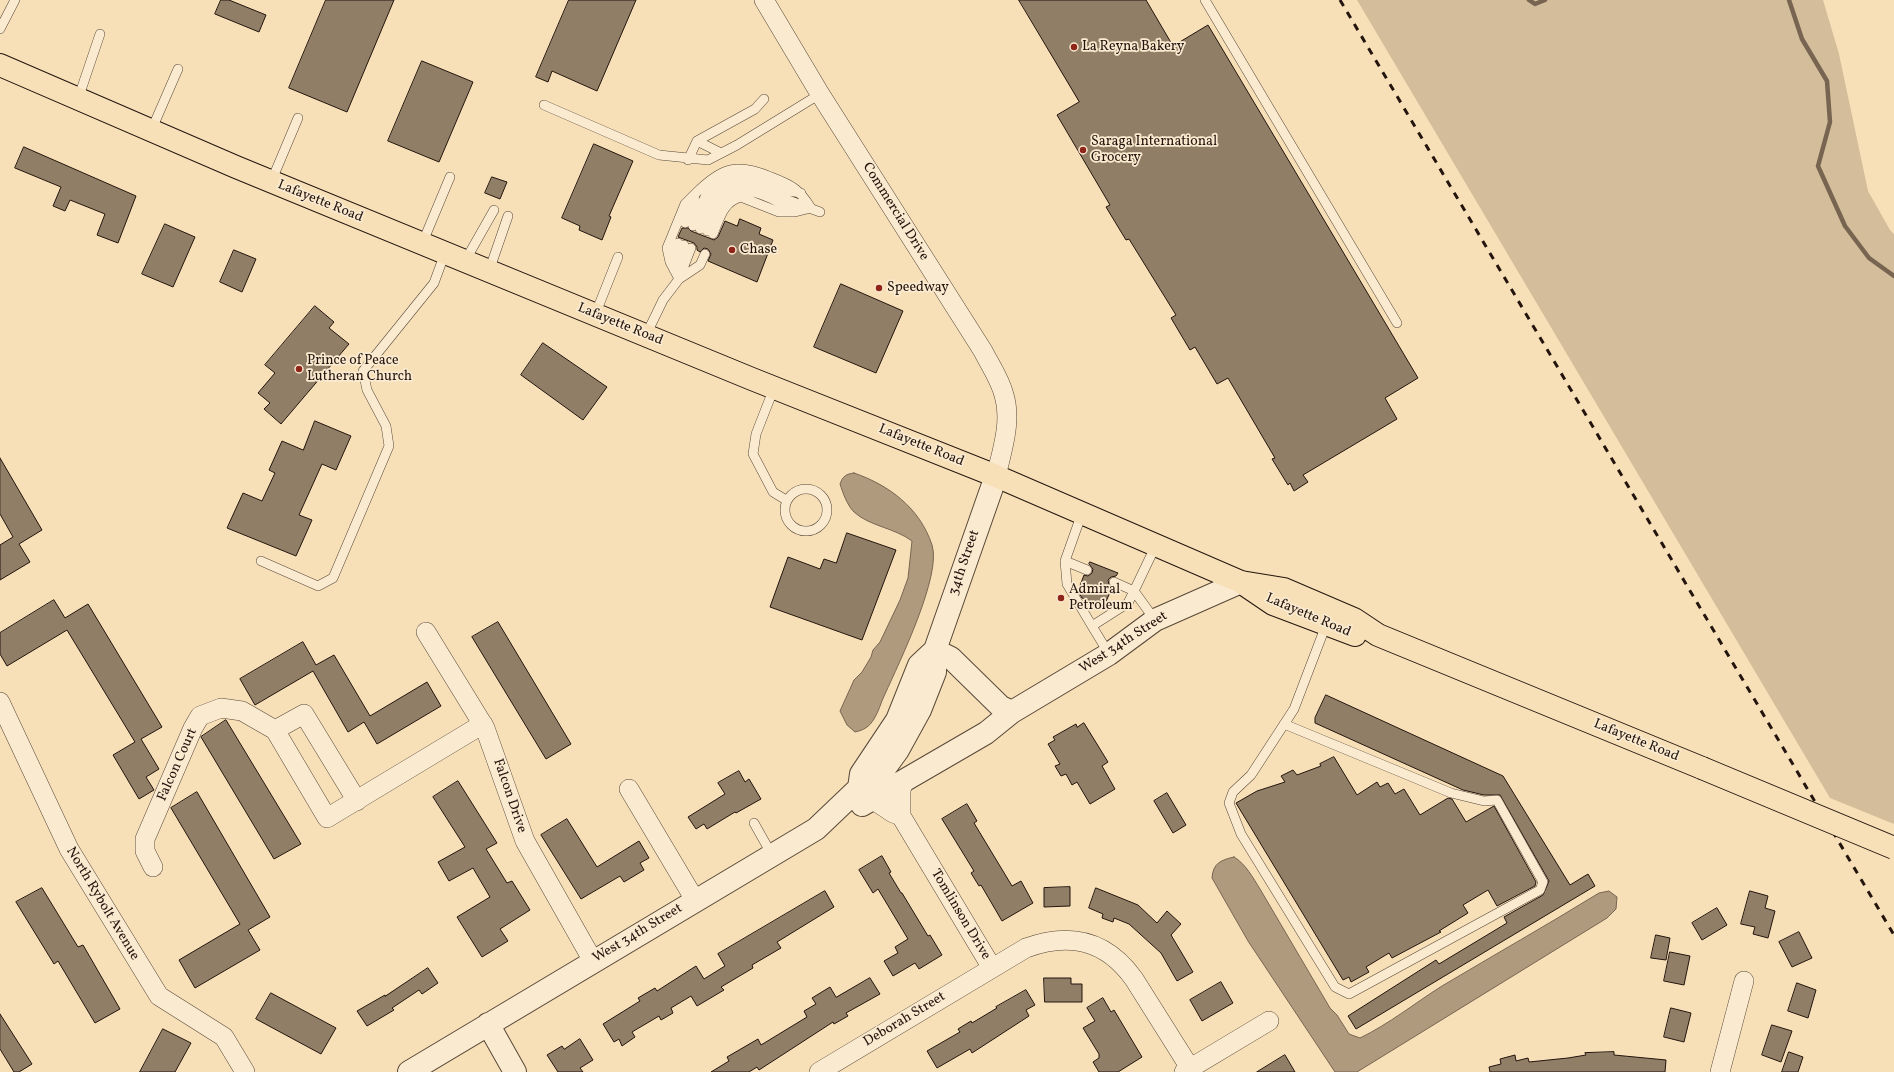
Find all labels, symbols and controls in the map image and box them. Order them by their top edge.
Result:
place label: La Reyna Bakery [1082,39,1184,55]
marker: La Reyna Bakery [1069,42,1079,52]
place label: Saraga International Grocery [1091,134,1217,166]
marker: Saraga International Grocery [1078,145,1088,155]
street label: Commercial Drive [858,160,932,264]
street label: Lafayette Road [275,177,365,227]
place label: Chase [740,242,777,258]
marker: Chase [727,245,737,255]
place label: Speedway [887,280,949,296]
marker: Speedway [874,283,884,293]
street label: Lafayette Road [575,300,665,350]
place label: Prince of Peace Lutheran Church [307,353,412,386]
marker: Prince of Peace Lutheran Church [294,364,304,374]
street label: Lafayette Road [876,421,966,471]
street label: 34th Street [946,528,984,598]
place label: Admiral Petroleum [1069,582,1133,614]
street label: Lafayette Road [1263,591,1353,641]
marker: Admiral Petroleum [1056,593,1066,603]
street label: West 34th Street [1077,608,1171,678]
street label: Lafayette Road [1591,716,1681,766]
street label: Falcon Court [154,726,202,804]
street label: Falcon Drive [488,757,530,835]
street label: North Rybolt Avenue [62,844,142,964]
street label: Tomlinson Drive [926,867,994,963]
street label: West 34th Street [590,901,686,967]
street label: Deborah Street [861,989,949,1051]

